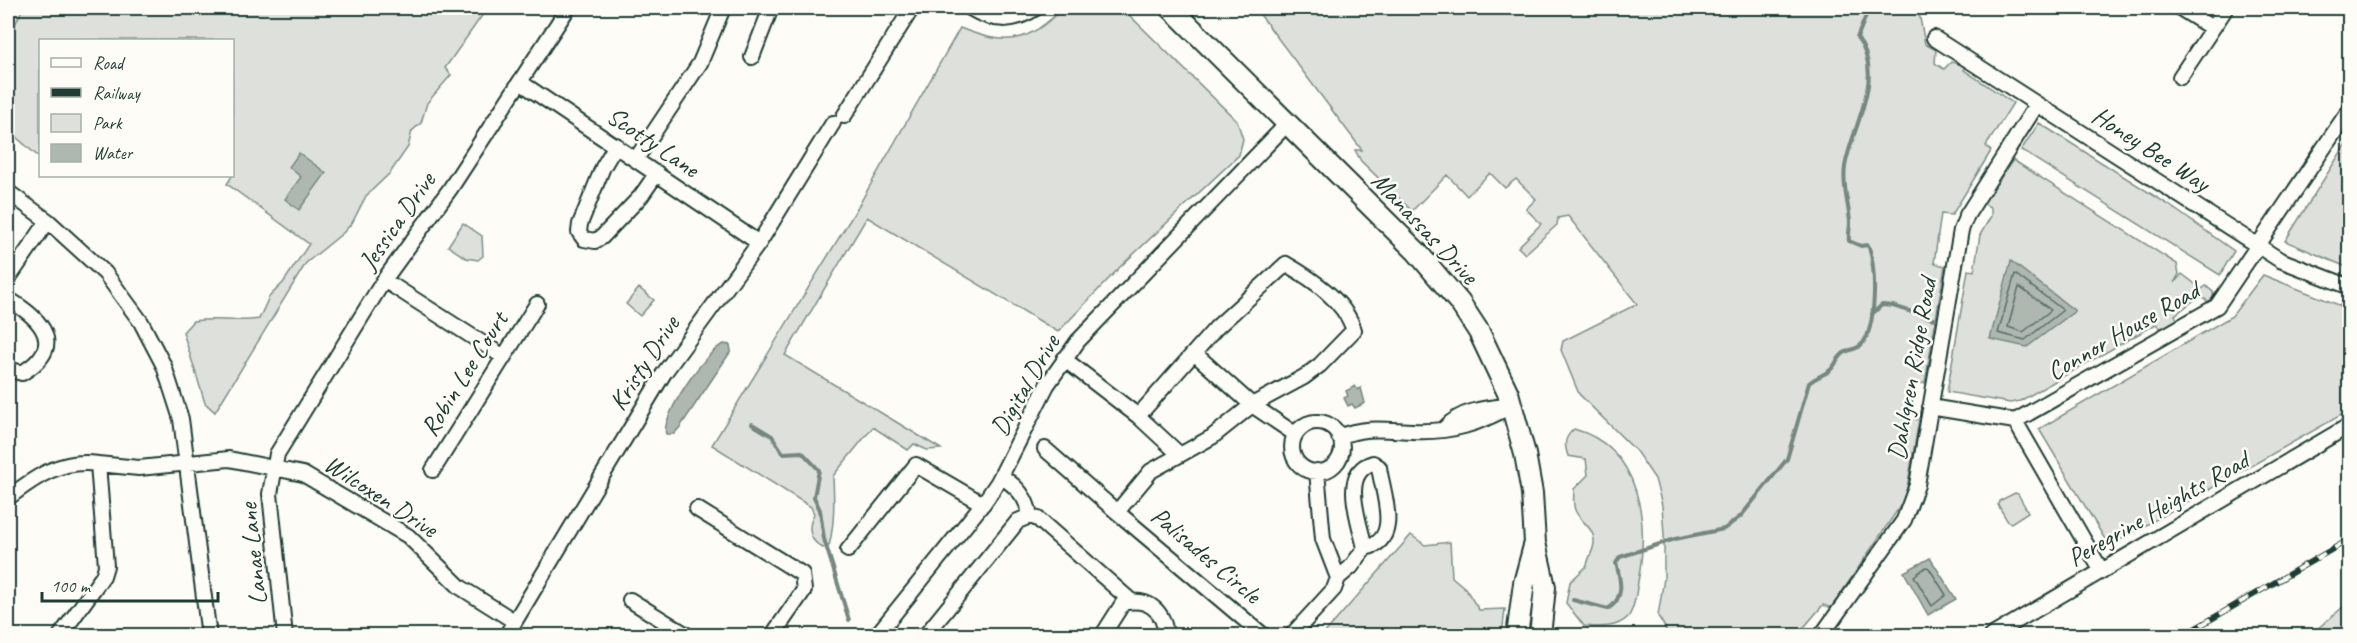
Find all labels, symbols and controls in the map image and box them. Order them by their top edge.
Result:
legend [39,39,234,177]
text: Road [93,52,126,74]
text: Railway [93,82,141,104]
street label: Scotty Lane [600,99,707,186]
street label: Honey Bee Way [2086,99,2218,200]
text: Park [93,112,123,134]
text: Water [93,142,134,164]
street label: Jessica Drive [350,164,444,278]
street label: Manassas Drive [1364,165,1487,292]
street label: Dahlgren Ridge Road [1880,272,1945,462]
street label: Connor House Road [2041,272,2208,388]
street label: Robin Lee Court [413,304,517,442]
street label: Kristy Drive [601,308,688,417]
street label: Digital Drive [983,327,1068,441]
street label: Peregrine Heights Road [2061,442,2258,574]
street label: Wilcoxen Drive [318,447,445,546]
street label: Palisades Circle [1144,499,1269,612]
street label: Lanae Lane [231,500,275,606]
scale bar [42,565,218,603]
text: 100 m [51,575,92,597]

